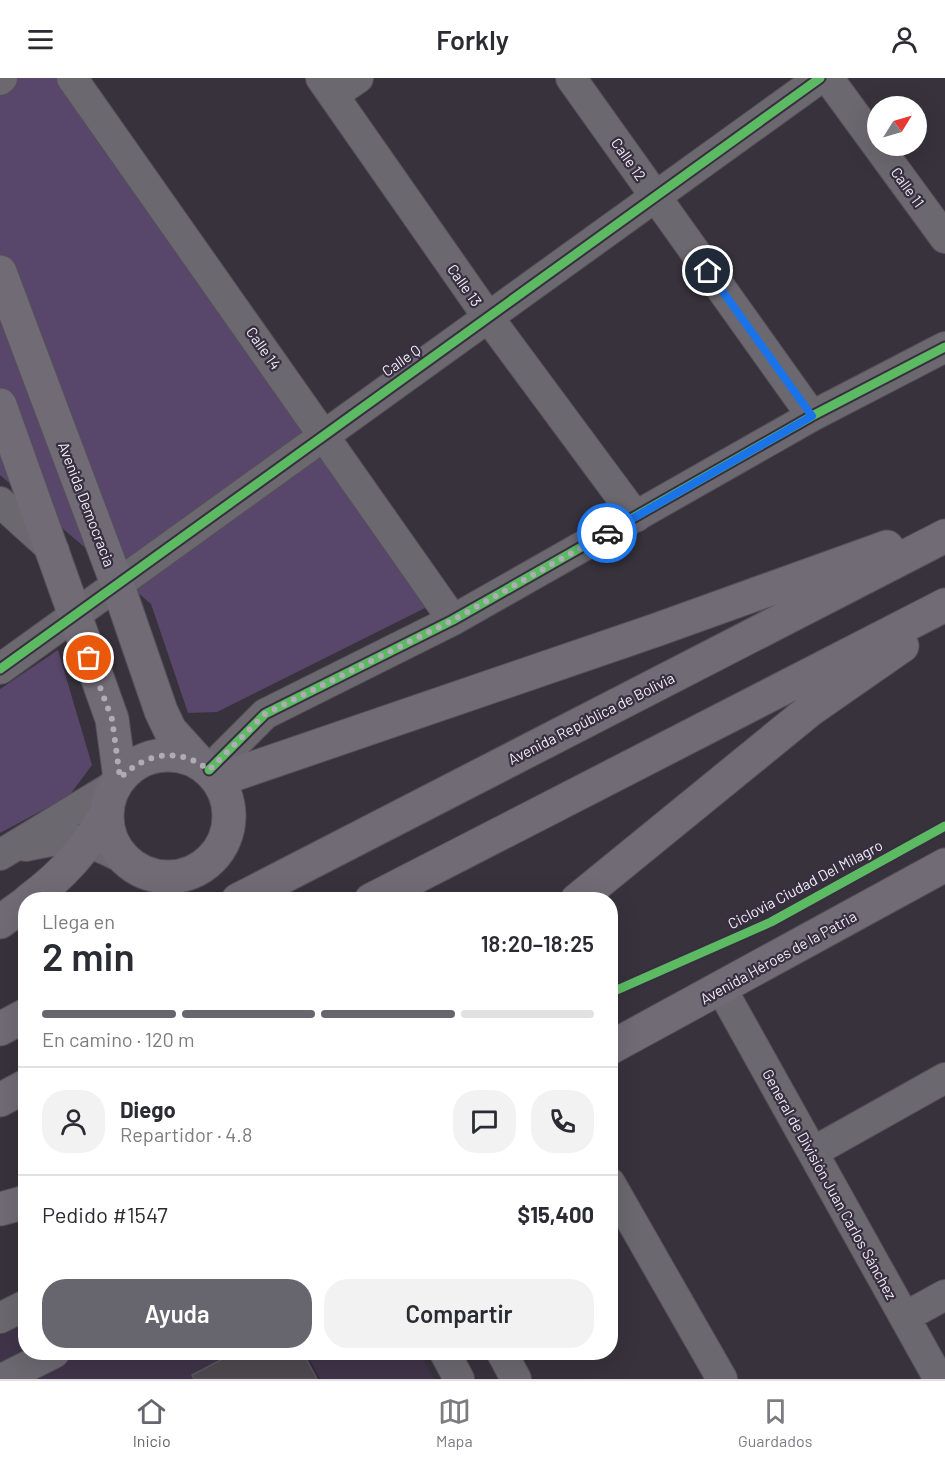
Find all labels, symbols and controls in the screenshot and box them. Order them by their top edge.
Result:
icon: menu [24,23,57,56]
text: Forkly [436,23,509,55]
icon: person [888,23,921,56]
north arrow [867,96,927,156]
map controls [867,96,927,156]
street label: Calle 12 [608,134,650,184]
street label: Calle 11 [887,163,929,211]
pin [682,245,733,296]
icon: home [691,254,724,287]
street label: Calle 13 [444,260,486,310]
street label: Calle 14 [243,323,285,373]
street label: Calle Q [378,340,424,380]
street label: Avenida Democracia [55,439,119,569]
courier [577,503,637,563]
icon: car [591,517,624,550]
pin [63,632,114,683]
icon: bag [72,641,105,674]
street label: Avenida República de Bolivia [505,668,677,768]
street label: Ciclovia Ciudad Del Milagro [725,836,885,932]
street label: Avenida Héroes de la Patria [697,906,859,1008]
text: Llega en [42,909,115,933]
text: 18:20–18:25 [481,930,594,956]
text: 2 min [42,932,135,979]
text: En camino · 120 m [42,1027,194,1051]
street label: General de División Juan Carlos Sánchez [759,1066,901,1302]
button: person [42,1090,105,1153]
button: chat [453,1090,516,1153]
button: phone [531,1090,594,1153]
text: Diego [120,1096,176,1122]
text: Repartidor · 4.8 [120,1122,252,1146]
text: Pedido #1547 [42,1201,168,1227]
text: $15,400 [518,1201,594,1227]
button: Ayuda [42,1279,312,1348]
button: Compartir [324,1279,594,1348]
tab: Inicio [133,1395,171,1450]
tab: Mapa [436,1395,473,1450]
tab: Guardados [738,1395,812,1450]

